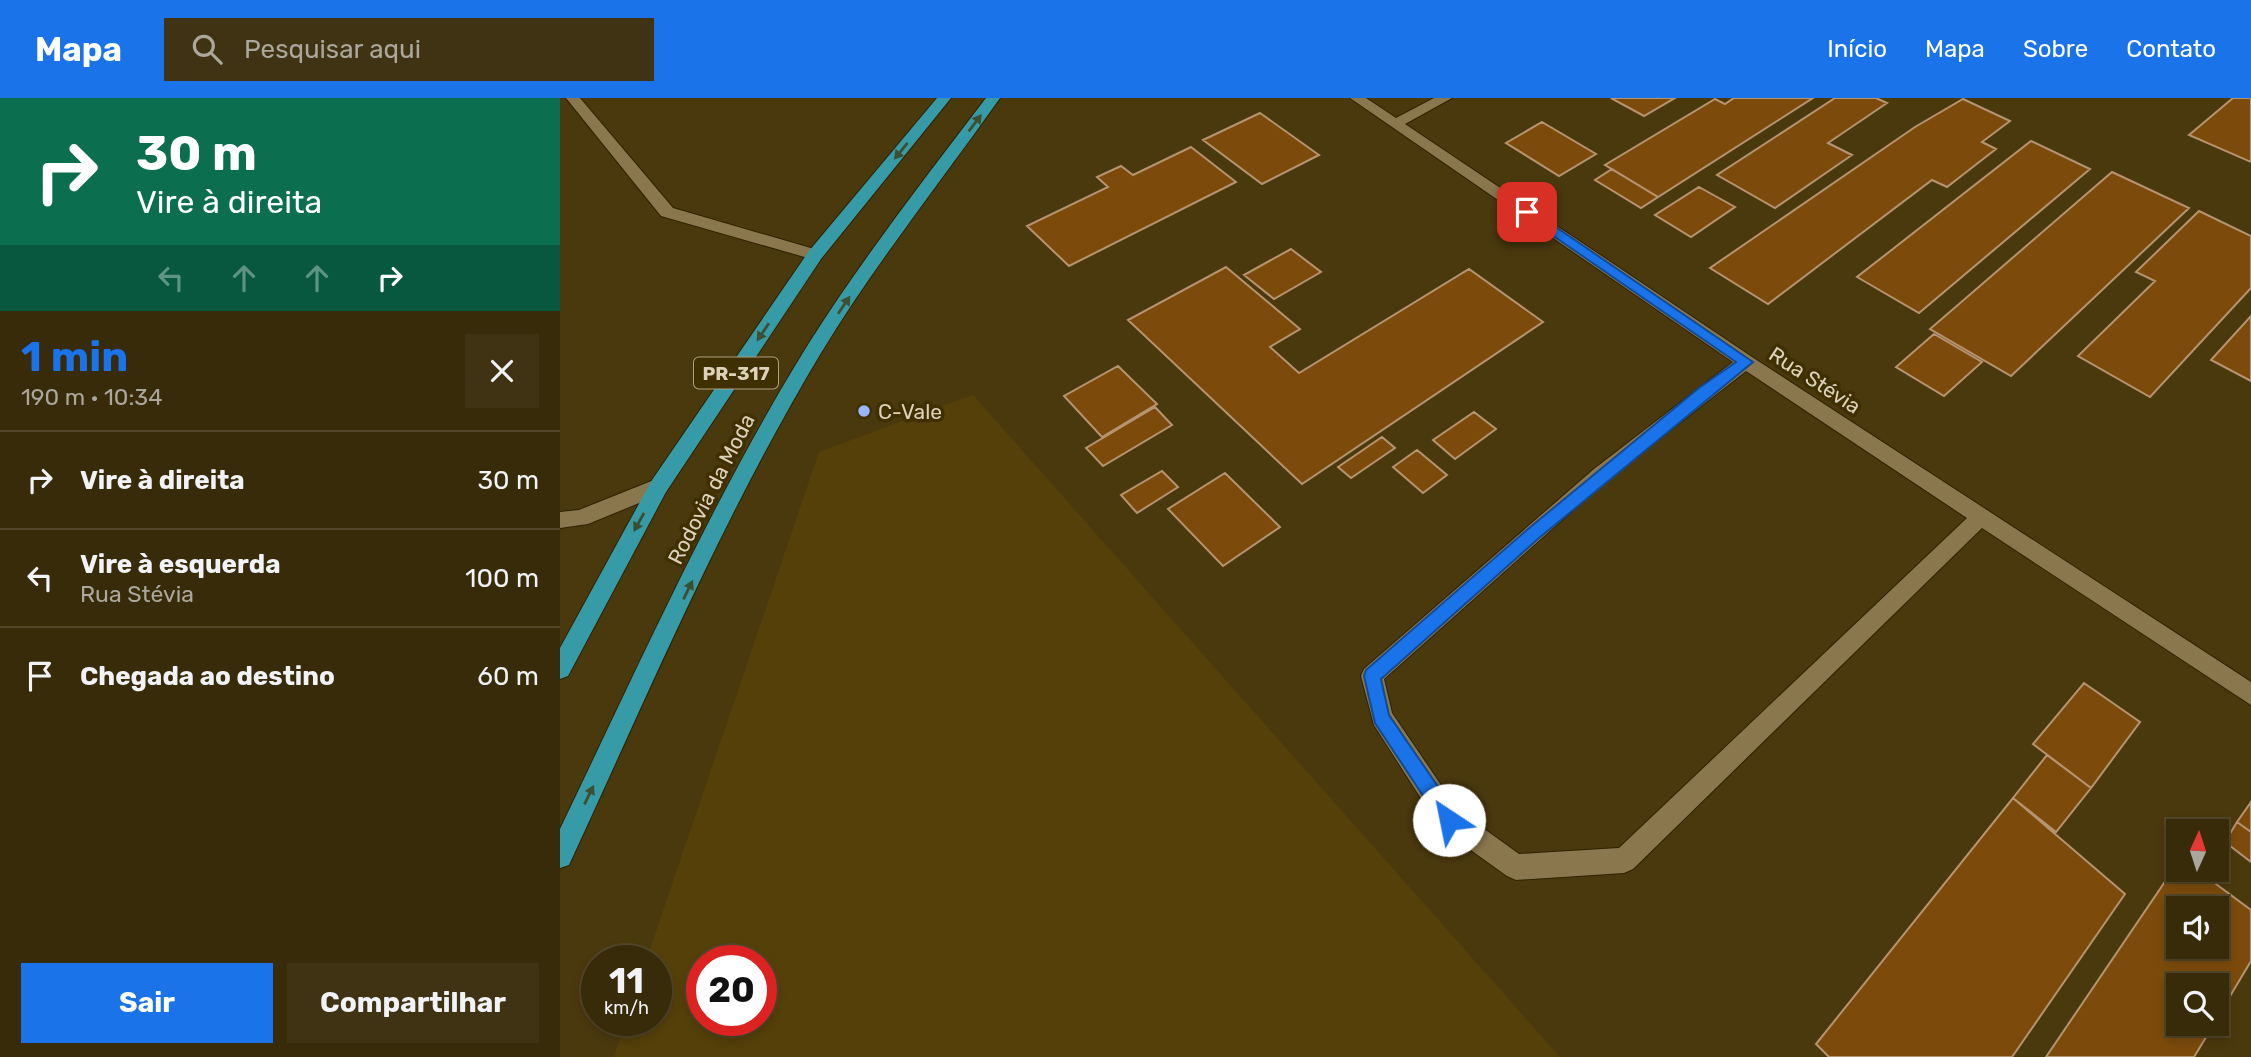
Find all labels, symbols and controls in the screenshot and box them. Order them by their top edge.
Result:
search box [164,18,654,81]
text: Mapa [35,30,122,69]
icon: search [188,30,226,68]
text: Pesquisar aqui [244,34,421,65]
text: Início [1827,35,1887,63]
text: Mapa [1925,35,1985,63]
text: Sobre [2023,35,2088,63]
text: Contato [2126,35,2216,63]
one-way arrow [967,114,982,132]
text: 30 m [136,124,257,182]
icon: right [21,126,112,217]
one-way arrow [894,142,909,159]
pin [1497,182,1557,242]
text: Vire à direita [136,183,322,221]
icon: arrive [1508,193,1546,231]
icon: left [152,259,190,297]
icon: ahead [225,259,263,297]
icon: ahead [298,259,336,297]
icon: right [371,259,409,297]
one-way arrow [838,295,851,314]
one-way arrow [757,322,770,341]
text: 1 min [21,332,128,382]
button: close [465,334,539,408]
street label: Rua Stévia [1765,341,1865,419]
road number: PR-317 [694,358,778,388]
text: 190 m · 10:34 [21,383,162,411]
place label: C-Vale [878,399,942,424]
marker: C-Vale [856,403,872,419]
street label: Rodovia da Moda [662,410,760,568]
icon: right [21,461,59,499]
text: Vire à direita [80,465,245,496]
text: 30 m [477,465,539,496]
one-way arrow [633,512,645,532]
text: Vire à esquerda [80,549,281,580]
icon: left [21,559,59,597]
text: 100 m [465,563,539,594]
one-way arrow [682,579,693,600]
text: Rua Stévia [80,580,194,608]
icon: arrive [21,657,59,695]
text: Chegada ao destino [80,661,335,692]
text: 60 m [477,661,539,692]
position arrow [1412,783,1486,857]
one-way arrow [584,785,595,805]
north arrow [2166,819,2230,882]
map controls [2166,819,2229,1036]
button: sound [2166,896,2229,959]
speed limit sign: 20 [686,945,777,1036]
text: 11 [609,960,644,1002]
button: Sair [21,963,273,1043]
button: Compartilhar [287,963,539,1043]
button: search [2166,973,2229,1036]
text: km/h [604,997,649,1019]

